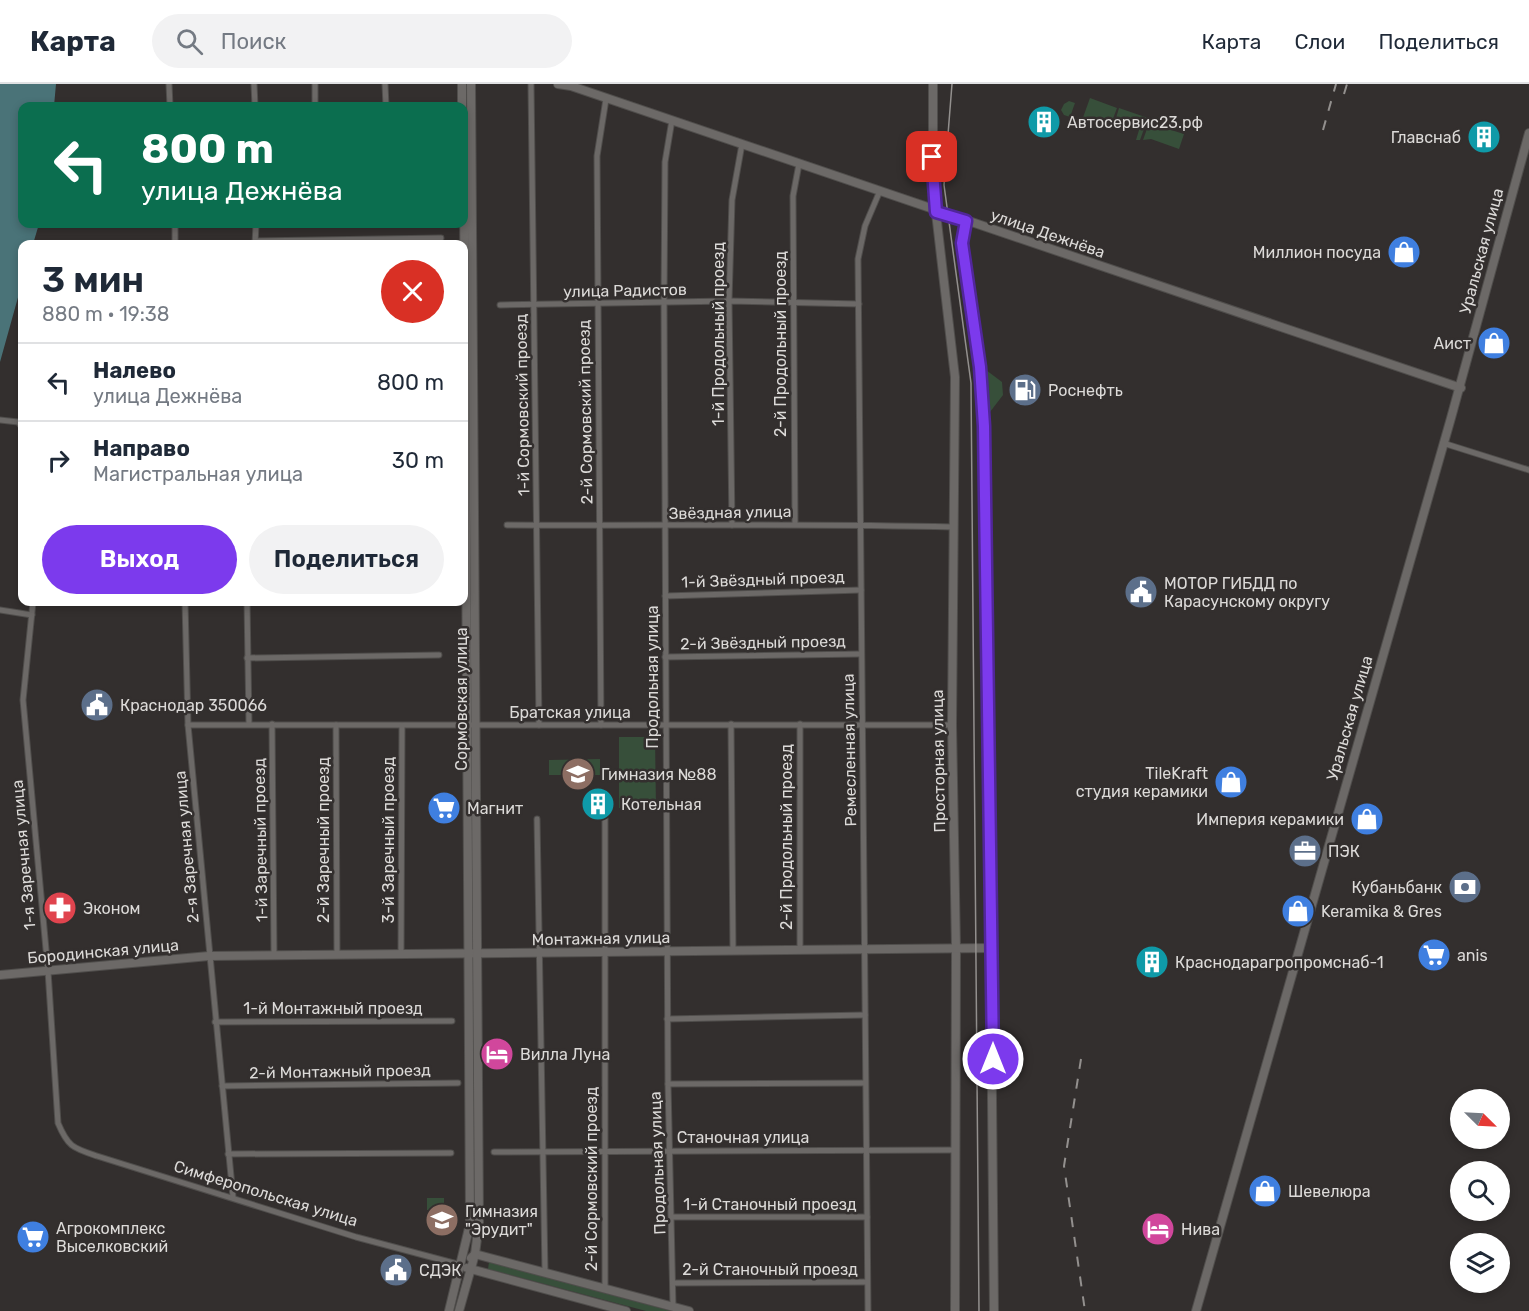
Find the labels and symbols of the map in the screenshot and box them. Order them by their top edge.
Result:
building icon: Автосервис23.рф [1026,104,1062,140]
place label: Автосервис23.рф [1067,113,1203,132]
building icon: Главснаб [1466,119,1502,155]
place label: Главснаб [1391,128,1461,147]
pin [906,131,957,182]
street label: Уральская улица [1456,186,1507,316]
street label: улица Дежнёва [988,205,1107,262]
shop icon: Миллион посуда [1386,234,1422,270]
street label: 1-й Продольный проезд [709,242,728,426]
place label: Миллион посуда [1253,243,1381,262]
street label: 2-й Продольный проезд [771,251,790,437]
street label: улица Радистов [563,280,687,301]
street label: 1-й Сормовский проезд [511,313,534,496]
street label: 2-й Сормовский проезд [574,319,597,504]
shop icon: Аист [1476,325,1512,361]
place label: Аист [1434,334,1471,353]
fuel station icon: Роснефть [1007,372,1043,408]
place label: Роснефть [1048,381,1123,400]
street label: Звёздная улица [668,502,792,523]
street label: 1-й Звёздный проезд [681,567,845,592]
public building icon: МОТОР ГИБДД по Карасунскому округу [1123,574,1159,610]
place label: МОТОР ГИБДД по Карасунскому округу [1164,574,1330,611]
street label: Продольная улица [643,605,662,749]
street label: Сормовская улица [452,627,471,771]
street label: 2-й Звёздный проезд [680,632,846,653]
street label: Уральская улица [1323,653,1376,783]
street label: Ремесленная улица [839,673,860,827]
public building icon: Краснодар 350066 [79,687,115,723]
street label: Просторная улица [928,689,949,833]
place label: Краснодар 350066 [120,696,267,715]
street label: Братская улица [509,703,631,722]
street label: 2-й Продольный проезд [777,744,796,930]
street label: 3-й Заречный проезд [379,756,398,923]
school or university icon: Гимназия №88 [560,756,596,792]
street label: 1-й Заречный проезд [250,757,271,922]
street label: 2-й Заречный проезд [314,757,333,923]
place label: TileKraft студия керамики [1076,764,1208,801]
shop icon: TileKraft студия керамики [1213,764,1249,800]
place label: Гимназия №88 [601,765,717,784]
street label: 2-я Заречная улица [170,770,203,924]
street label: 1-я Заречная улица [7,779,40,931]
building icon: Котельная [580,786,616,822]
supermarket icon: Магнит [426,790,462,826]
place label: Котельная [621,795,702,814]
place label: Магнит [467,799,523,818]
shop icon: Империя керамики [1349,801,1385,837]
place label: Империя керамики [1196,810,1344,829]
office icon: ПЭК [1287,833,1323,869]
place label: ПЭК [1328,842,1360,861]
bank icon: Кубаньбанк [1447,869,1483,905]
place label: Кубаньбанк [1351,878,1442,897]
pharmacy icon: Эконом [42,890,78,926]
shop icon: Keramika & Gres [1280,893,1316,929]
place label: Эконом [83,899,140,918]
place label: Keramika & Gres [1321,902,1442,921]
street label: Монтажная улица [532,928,671,949]
street label: Бородинская улица [26,935,180,968]
supermarket icon: anis [1416,937,1452,973]
building icon: Краснодарагропромснаб-1 [1134,944,1170,980]
place label: anis [1457,946,1488,965]
place label: Краснодарагропромснаб-1 [1175,953,1384,972]
street label: 1-й Монтажный проезд [243,999,423,1018]
position arrow [961,1027,1025,1091]
hotel icon: Вилла Луна [479,1036,515,1072]
place label: Вилла Луна [520,1045,610,1064]
street label: 2-й Монтажный проезд [249,1060,431,1083]
street label: 2-й Сормовский проезд [582,1086,601,1271]
north arrow [1450,1089,1510,1149]
street label: Продольная улица [646,1091,669,1235]
street label: Станочная улица [677,1128,809,1147]
street label: Симферопольская улица [172,1156,360,1231]
shop icon: Шевелюра [1247,1173,1283,1209]
place label: Шевелюра [1288,1182,1371,1201]
street label: 1-й Станочный проезд [683,1195,857,1214]
school or university icon: Гимназия "Эрудит" [424,1202,460,1238]
place label: Гимназия "Эрудит" [465,1202,538,1239]
hotel icon: Нива [1140,1211,1176,1247]
supermarket icon: Агрокомплекс Выселковский [15,1219,51,1255]
place label: Агрокомплекс Выселковский [56,1219,168,1256]
place label: Нива [1181,1220,1220,1239]
public building icon: СДЭК [378,1252,414,1288]
street label: 2-й Станочный проезд [682,1260,858,1279]
place label: СДЭК [419,1261,461,1280]

